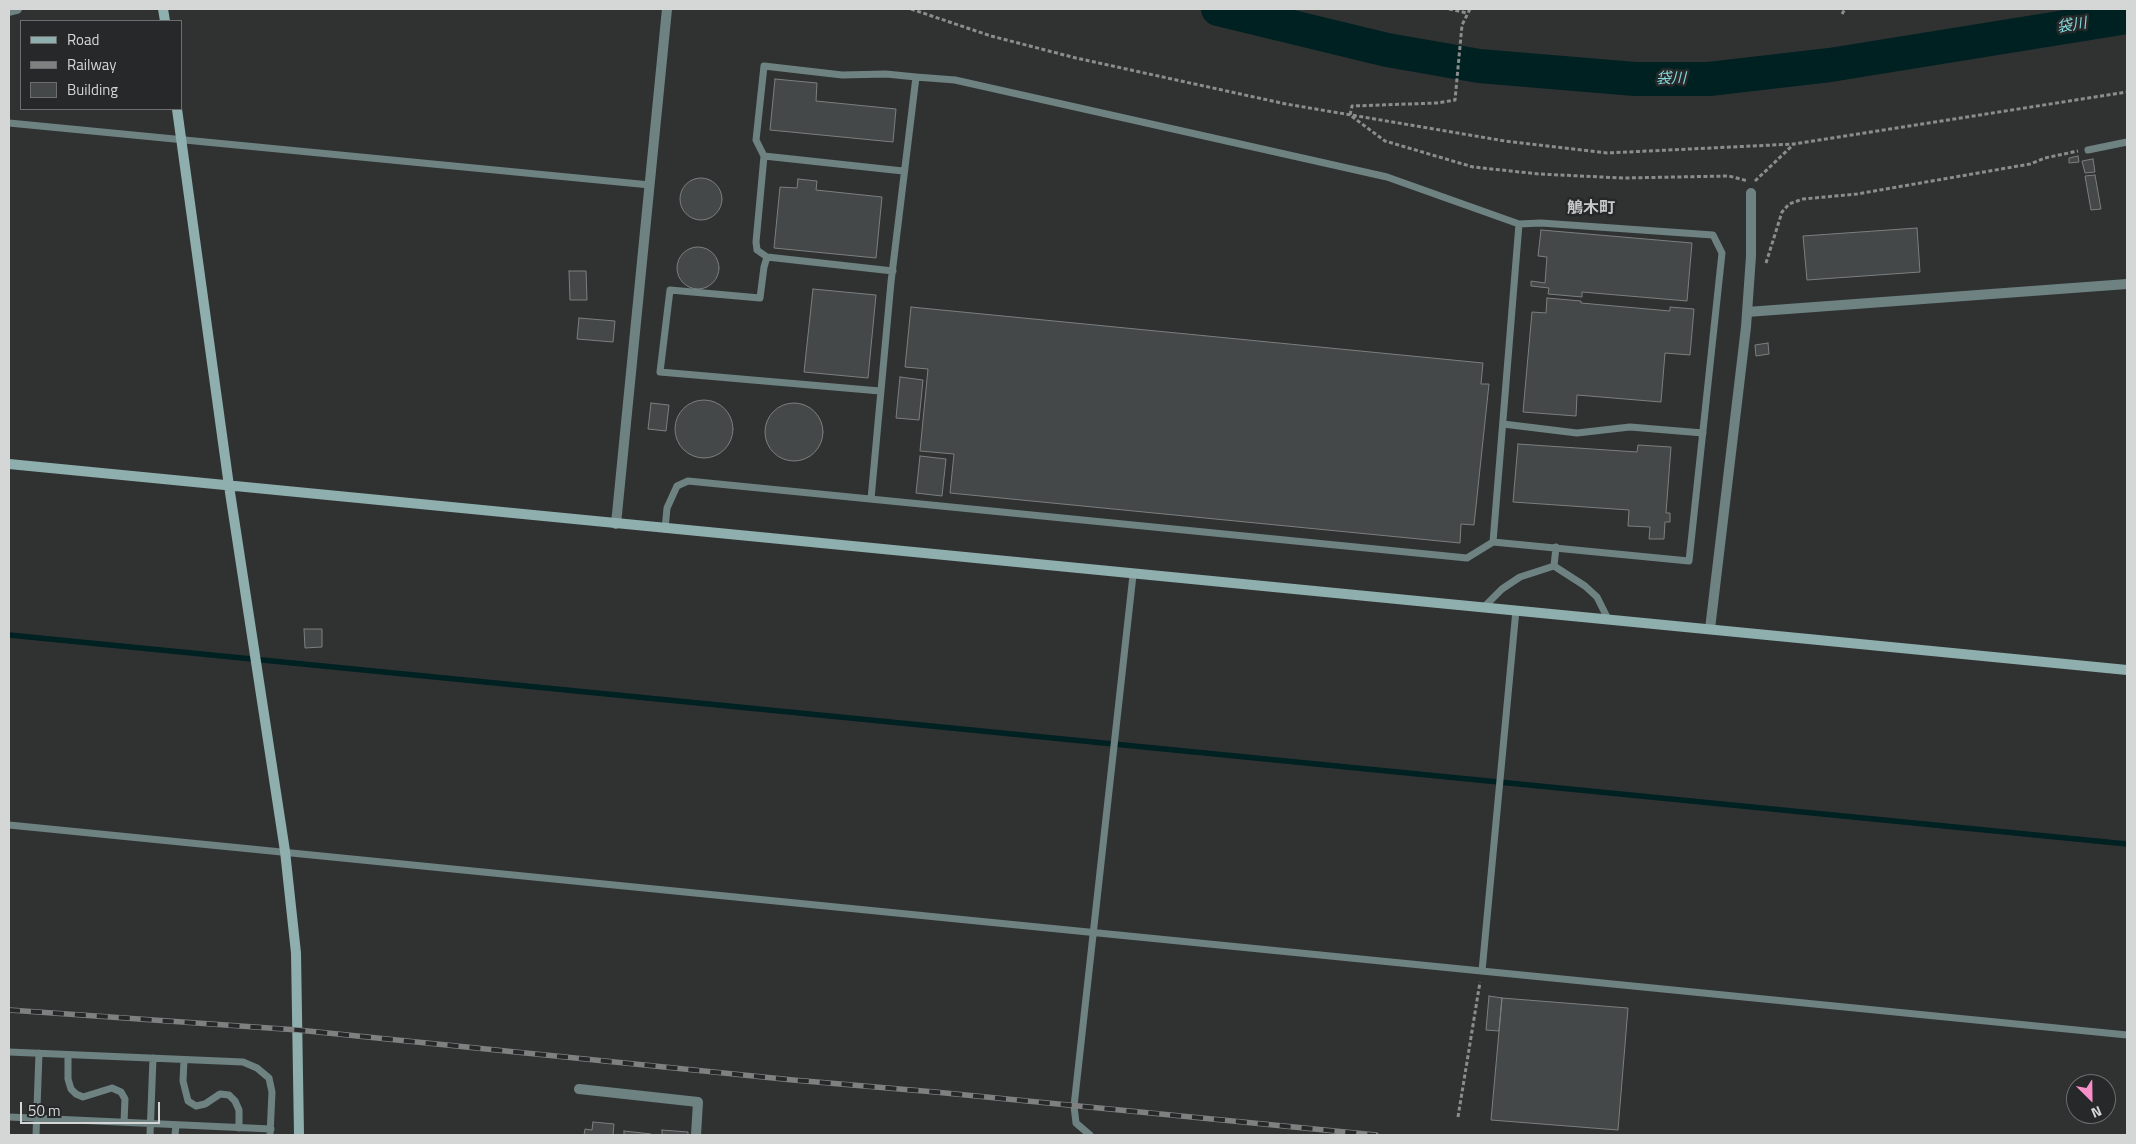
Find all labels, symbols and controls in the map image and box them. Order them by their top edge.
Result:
water label: 袋川 [2056,15,2088,37]
legend [20,20,182,110]
text: Road [67,28,99,51]
text: Railway [67,53,117,76]
water label: 袋川 [1656,70,1686,88]
text: Building [67,78,118,101]
district label: 鵤木町 [1567,199,1615,219]
north arrow [2066,1074,2116,1124]
scale bar [22,1092,162,1124]
text: 50 m [28,1099,61,1122]
text: N [2088,1101,2105,1124]

